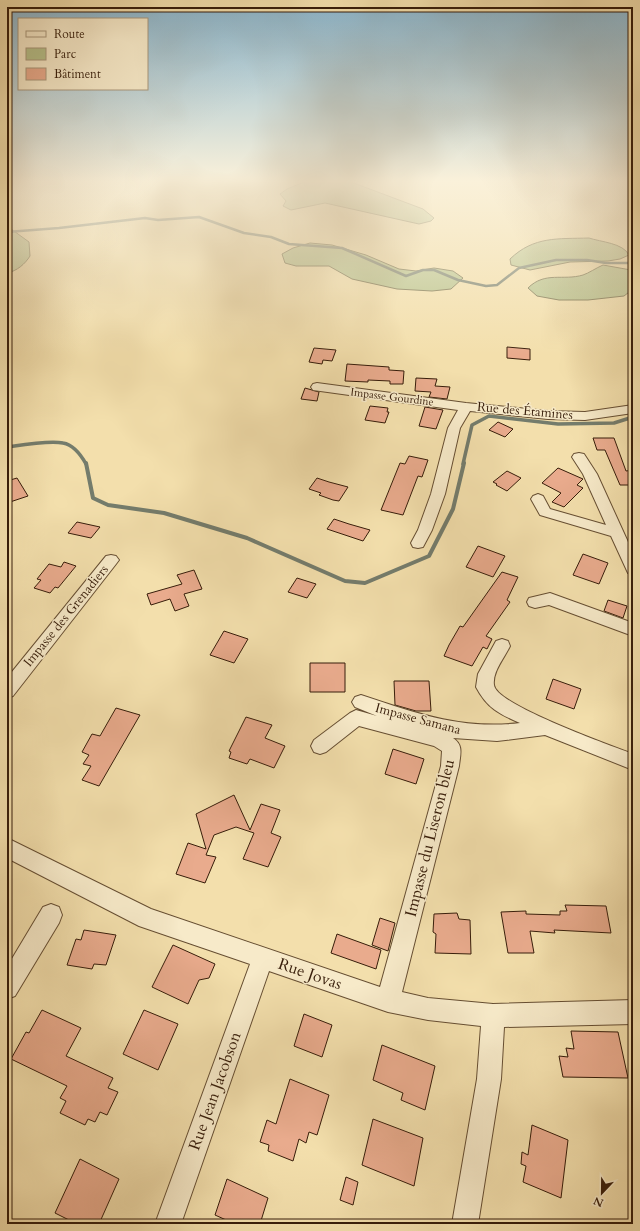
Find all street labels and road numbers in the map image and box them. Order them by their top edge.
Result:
street label: Impasse Gourdine [349,384,435,410]
street label: Rue des Étamines [476,398,574,424]
street label: Impasse des Grenadiers [19,561,113,671]
street label: Impasse Samana [373,699,463,739]
street label: Impasse du Liseron bleu [400,757,460,919]
street label: Rue Jovas [275,953,345,995]
street label: Rue Jean Jacobson [183,1029,247,1153]

